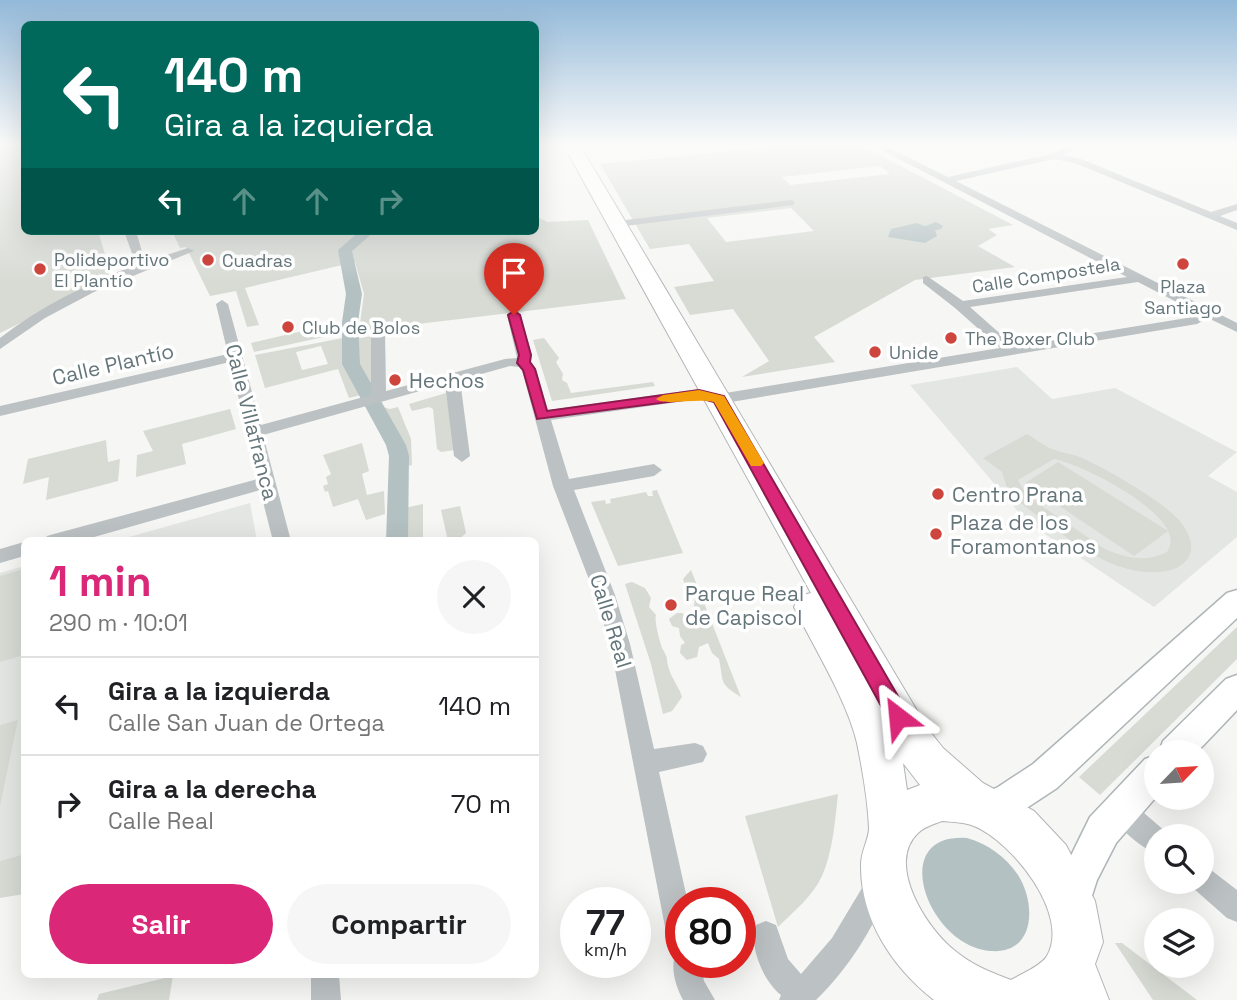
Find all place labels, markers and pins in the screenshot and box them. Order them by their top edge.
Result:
pin [484,243,544,315]
place label: Polideportivo El Plantío [54,248,169,292]
place label: Cuadras [222,249,293,272]
marker: Cuadras [200,252,216,268]
marker: Plaza Santiago [1175,256,1191,272]
marker: Polideportivo El Plantío [32,261,48,277]
place label: Plaza Santiago [1144,275,1222,319]
place label: Club de Bolos [302,316,420,339]
marker: Club de Bolos [280,319,296,335]
place label: The Boxer Club [965,327,1095,350]
marker: The Boxer Club [943,330,959,346]
place label: Unide [889,341,939,364]
marker: Unide [867,344,883,360]
place label: Hechos [409,367,485,394]
marker: Hechos [387,372,403,388]
place label: Centro Prana [952,481,1083,508]
marker: Centro Prana [930,486,946,502]
place label: Plaza de los Foramontanos [950,509,1096,560]
marker: Plaza de los Foramontanos [928,526,944,542]
place label: Parque Real de Capiscol [685,580,804,631]
marker: Parque Real de Capiscol [663,597,679,613]

